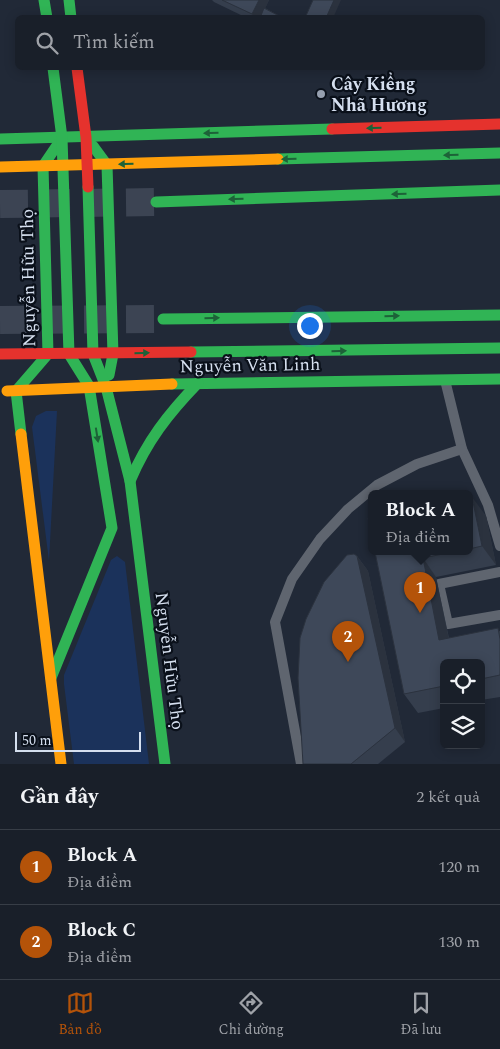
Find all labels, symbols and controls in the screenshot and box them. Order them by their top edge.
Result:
search box [15,15,485,70]
text: Tìm kiếm [73,28,155,57]
icon: search [33,29,61,57]
place label: Cây Kiểng Nhã Hương [331,71,427,119]
marker: Cây Kiểng Nhã Hương [315,88,327,100]
one-way arrow [366,124,382,132]
one-way arrow [203,130,219,138]
one-way arrow [443,151,459,159]
one-way arrow [281,156,297,164]
one-way arrow [118,160,134,168]
one-way arrow [391,190,407,198]
one-way arrow [228,195,244,203]
street label: Nguyễn Hữu Thọ [14,209,43,347]
one-way arrow [384,312,400,320]
your location [297,313,323,339]
one-way arrow [204,314,220,322]
one-way arrow [331,346,347,354]
one-way arrow [134,349,150,357]
street label: Nguyễn Văn Linh [179,351,321,380]
one-way arrow [93,427,101,443]
popup [368,490,473,555]
text: Block A [385,496,456,525]
text: Địa điểm [385,525,450,549]
pin: 1 [404,572,436,613]
street label: Nguyễn Hữu Thọ [148,591,191,731]
pin: 2 [332,621,364,662]
map controls [440,659,485,749]
button: locate [440,659,485,704]
button: layers [440,704,485,749]
scale bar [15,729,141,752]
text: 50 m [22,730,52,751]
text: Gần đây [20,781,98,813]
text: 2 kết quả [416,785,480,809]
text: Block A [67,841,137,870]
text: 1 [32,855,40,879]
text: 120 m [438,855,480,879]
text: Địa điểm [67,870,132,894]
text: Block C [67,916,136,945]
text: 2 [32,930,40,954]
text: 130 m [438,930,480,954]
text: Địa điểm [67,945,132,969]
tab: Bản đồ [58,989,102,1040]
tab: Chỉ đường [218,989,284,1040]
tab: Đã lưu [401,989,442,1040]

